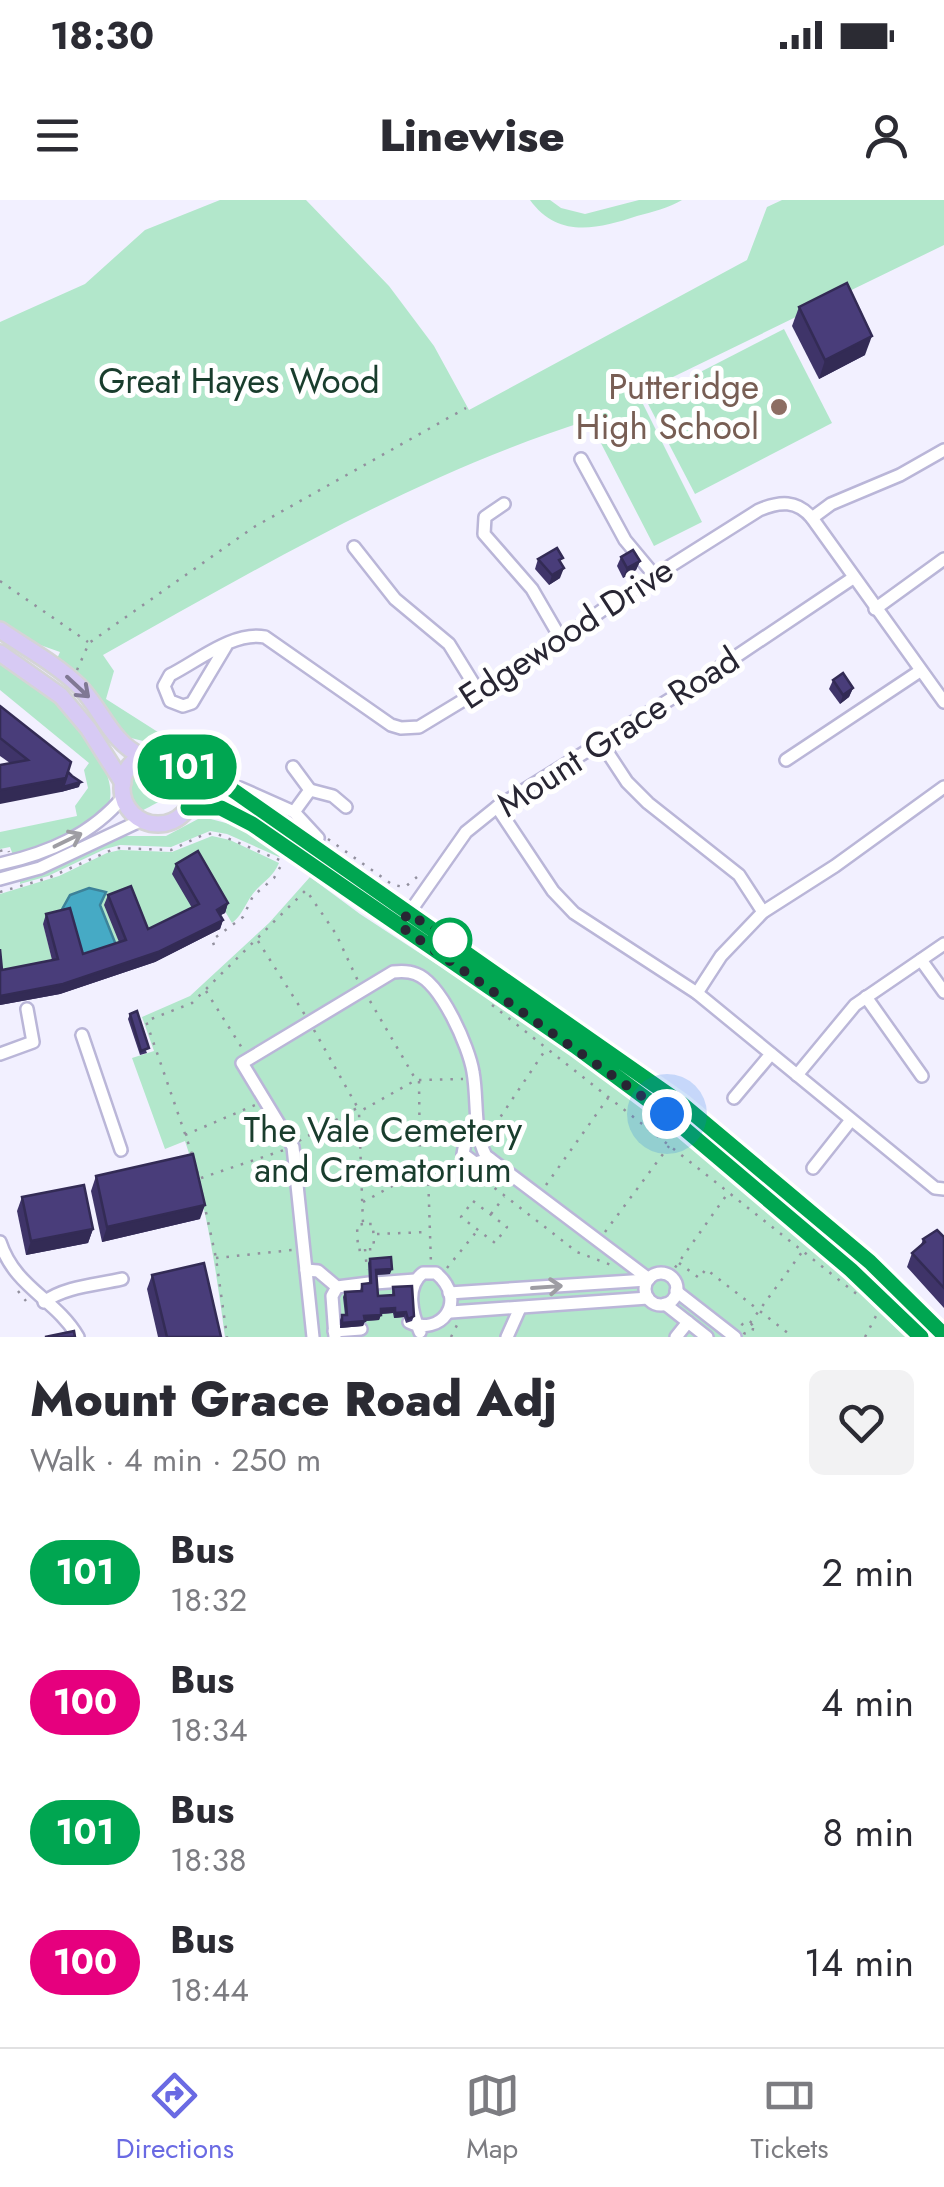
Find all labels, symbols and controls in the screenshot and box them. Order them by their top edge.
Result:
text: 18:30 [50,8,154,63]
text: Linewise [379,103,565,168]
icon: menu [30,108,85,163]
icon: person [859,108,914,163]
park label: Great Hayes Wood [98,356,380,406]
place label: Putteridge High School [575,362,759,452]
marker: Putteridge High School [768,396,790,418]
street label: Edgewood Drive [449,545,683,721]
street label: Mount Grace Road [487,635,749,829]
one-way arrow [65,675,90,698]
line badge: 101 [130,734,244,800]
text: 101 [158,742,216,792]
one-way arrow [52,830,82,849]
unlabelled marker [429,919,471,961]
your location [642,1089,692,1139]
park label: The Vale Cemetery and Crematorium [244,1105,523,1195]
one-way arrow [530,1277,562,1296]
text: Mount Grace Road Adj [30,1365,557,1434]
button: heart [809,1370,914,1475]
text: Walk · 4 min · 250 m [30,1437,321,1483]
text: Bus [170,1522,234,1577]
text: 2 min [822,1545,914,1600]
text: 101 [56,1547,114,1597]
text: 18:32 [170,1577,247,1623]
text: Bus [170,1652,234,1707]
text: 4 min [821,1675,914,1730]
text: 100 [53,1677,117,1727]
text: 18:34 [170,1707,248,1753]
text: Bus [170,1782,234,1837]
text: 8 min [822,1805,914,1860]
text: 101 [56,1807,114,1857]
text: 18:38 [170,1837,246,1883]
text: Bus [170,1912,234,1967]
text: 14 min [804,1935,914,1990]
text: 100 [53,1937,117,1987]
text: 18:44 [170,1967,249,2013]
tab: Directions [115,2068,234,2169]
tab: Map [465,2068,520,2169]
tab: Tickets [751,2068,829,2169]

